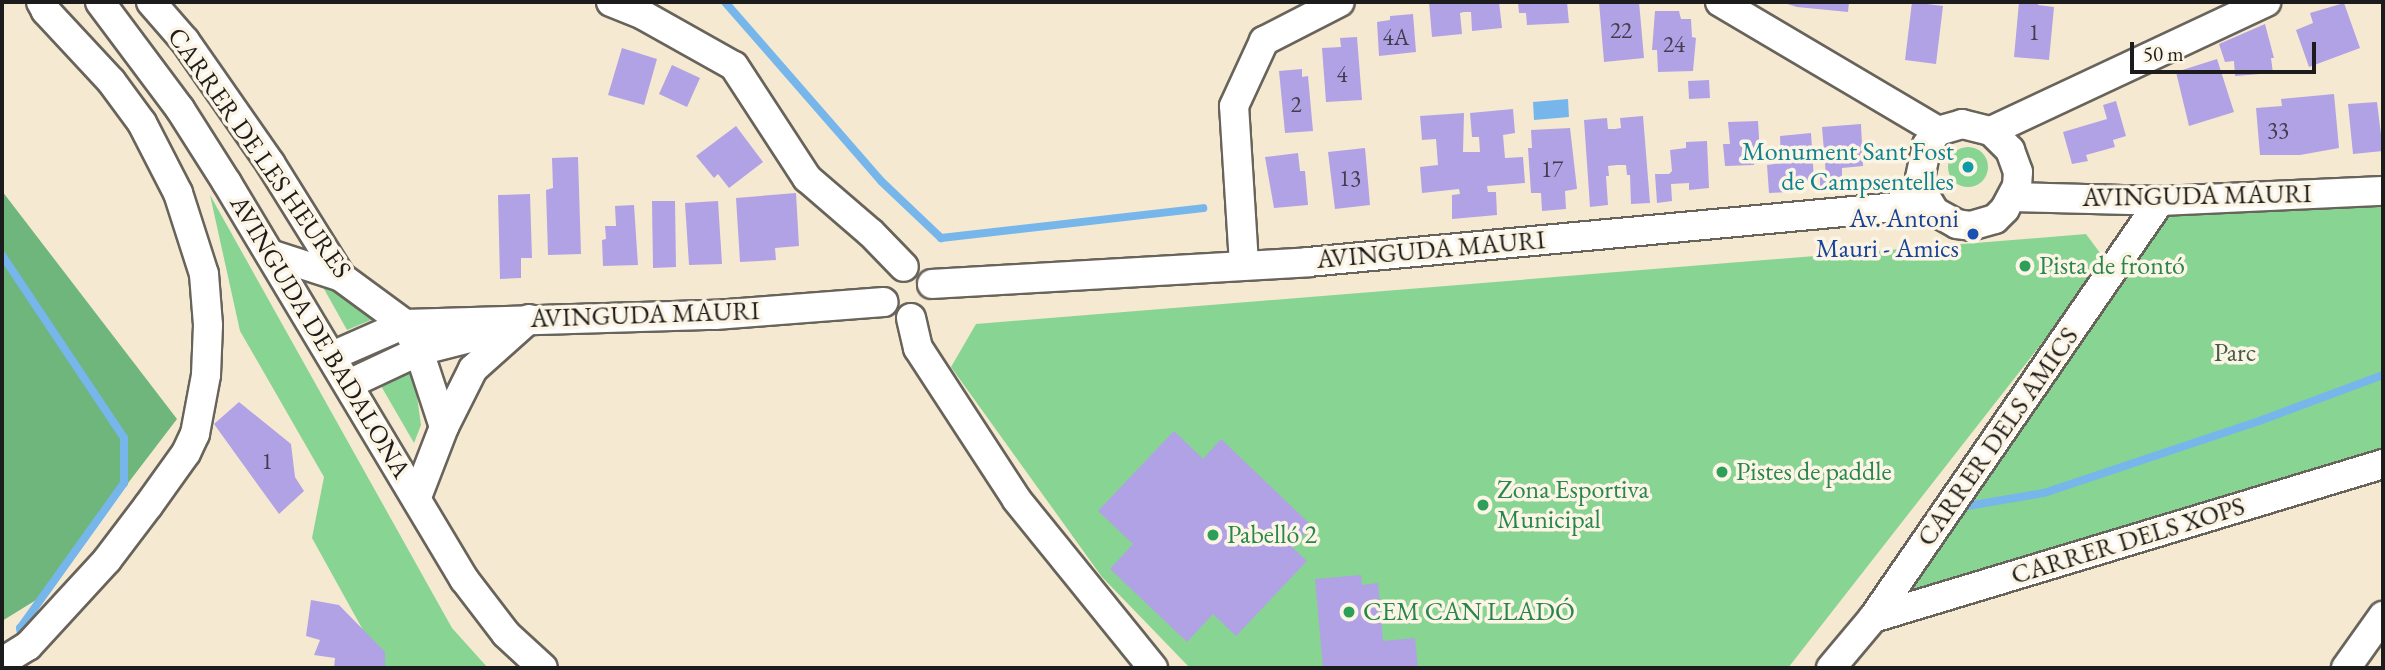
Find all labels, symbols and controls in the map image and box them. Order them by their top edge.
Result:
house number: 22 [1610,16,1632,44]
house number: 1 [2028,18,2040,46]
street label: CARRER DE LES HEURES [161,22,357,284]
house number: 4A [1383,23,1409,51]
scale bar [2133,28,2318,72]
house number: 24 [1663,30,1685,58]
text: 50 m [2143,40,2184,67]
house number: 4 [1336,60,1348,88]
house number: 2 [1290,90,1302,118]
house number: 33 [2267,116,2289,144]
place label: Monument Sant Fost de Campsentelles [1742,136,1954,198]
house number: 17 [1541,155,1563,183]
marker: Monument Sant Fost de Campsentelles [1960,159,1976,175]
house number: 13 [1339,164,1361,192]
street label: AVINGUDA MAURI [2082,178,2312,214]
street label: AVINGUDA DE BADALONA [223,190,417,484]
place label: Av. Antoni Mauri - Amics [1816,203,1959,264]
street label: AVINGUDA MAURI [1315,224,1547,276]
marker: Av. Antoni Mauri - Amics [1965,226,1981,242]
place label: Pista de frontó [2039,250,2185,282]
marker: Pista de frontó [2017,258,2033,274]
street label: AVINGUDA MAURI [530,295,760,335]
street label: CARRER DELS AMICS [1911,322,2085,552]
park label: Parc [2214,337,2256,369]
house number: 1 [261,447,273,475]
place label: Pistes de paddle [1736,456,1892,488]
marker: Pistes de paddle [1714,464,1730,480]
place label: Zona Esportiva Municipal [1497,474,1649,536]
street label: CARRER DELS XOPS [2008,491,2248,591]
marker: Zona Esportiva Municipal [1475,497,1491,513]
place label: Pabelló 2 [1227,519,1317,551]
marker: Pabelló 2 [1205,527,1221,543]
place label: CEM CAN LLADÓ [1363,596,1575,628]
marker: CEM CAN LLADÓ [1341,604,1357,620]

